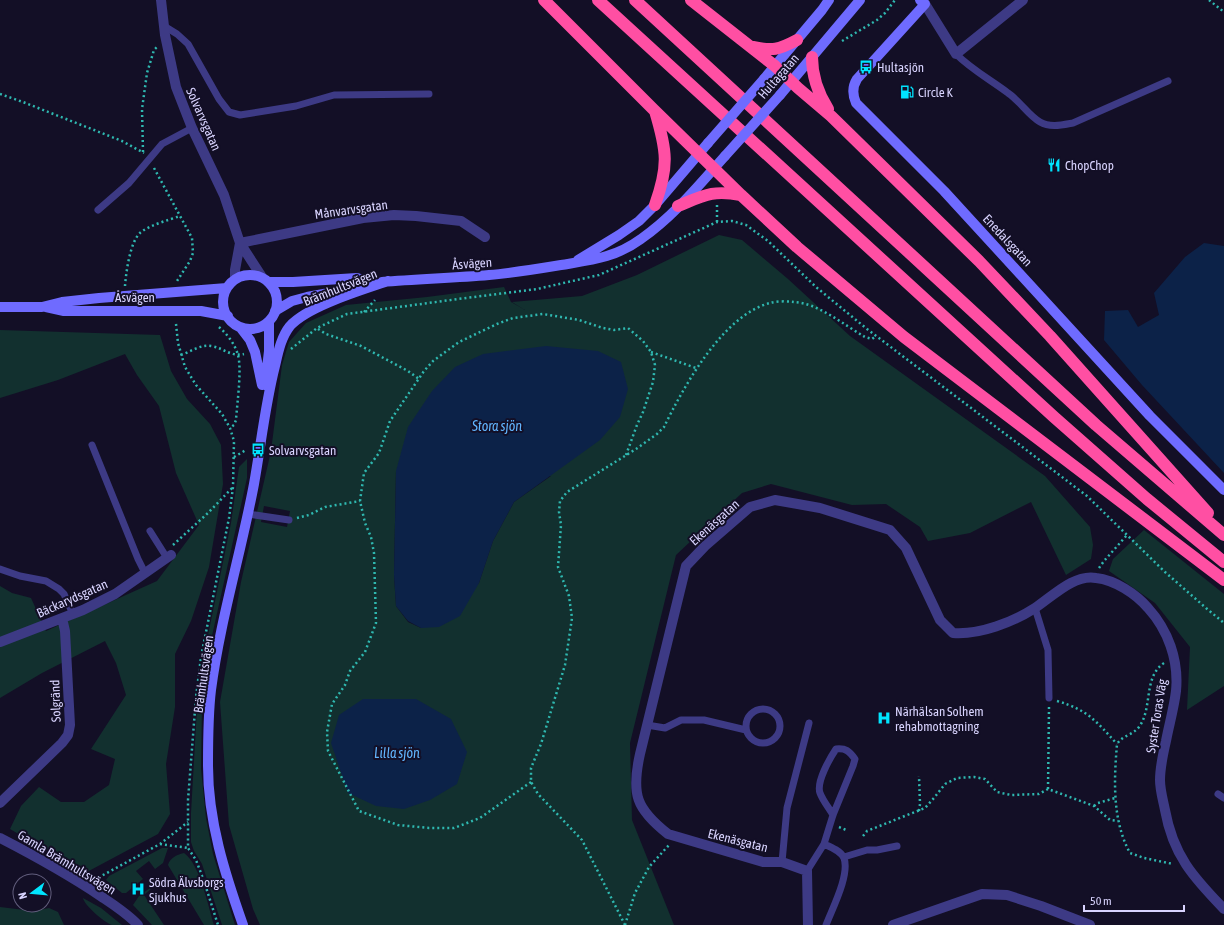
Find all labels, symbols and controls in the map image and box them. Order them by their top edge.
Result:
street label: Hultagatan [755,51,802,102]
bus stop icon: Hultasjön [858,59,874,75]
place label: Hultasjön [877,60,924,75]
fuel station icon: Circle K [899,84,915,100]
street label: Solvarvsgatan [183,85,224,153]
place label: Circle K [918,85,953,100]
restaurant icon: ChopChop [1046,157,1062,173]
place label: ChopChop [1065,158,1114,173]
street label: Månvarvsgatan [314,197,389,222]
street label: Enedalsgatan [980,211,1035,269]
street label: Åsvägen [452,255,492,272]
street label: Brämhultsvägen [301,266,379,309]
street label: Åsvägen [115,290,155,305]
water label: Stora sjön [471,418,522,434]
bus stop icon: Solvarvsgatan [250,442,266,458]
place label: Solvarvsgatan [269,443,336,458]
street label: Ekenäsgatan [687,496,742,548]
street label: Bäckarydsgatan [34,576,110,621]
street label: Brämhultsvägen [191,634,216,714]
street label: Syster Toras Väg [1143,677,1170,754]
street label: Solgränd [47,679,64,722]
place label: Närhälsan Solhem rehabmottagning [895,704,984,734]
hospital icon: Närhälsan Solhem rehabmottagning [876,710,892,726]
water label: Lilla sjön [374,745,420,761]
street label: Ekenäsgatan [706,826,769,855]
street label: Gamla Brämhultsvägen [15,827,119,898]
north arrow [12,873,52,913]
place label: Södra Älvsborgs Sjukhus [149,875,224,905]
hospital icon: Södra Älvsborgs Sjukhus [130,881,146,897]
scale bar [1084,887,1184,913]
text: N [16,891,29,901]
text: 50 m [1090,894,1112,908]

